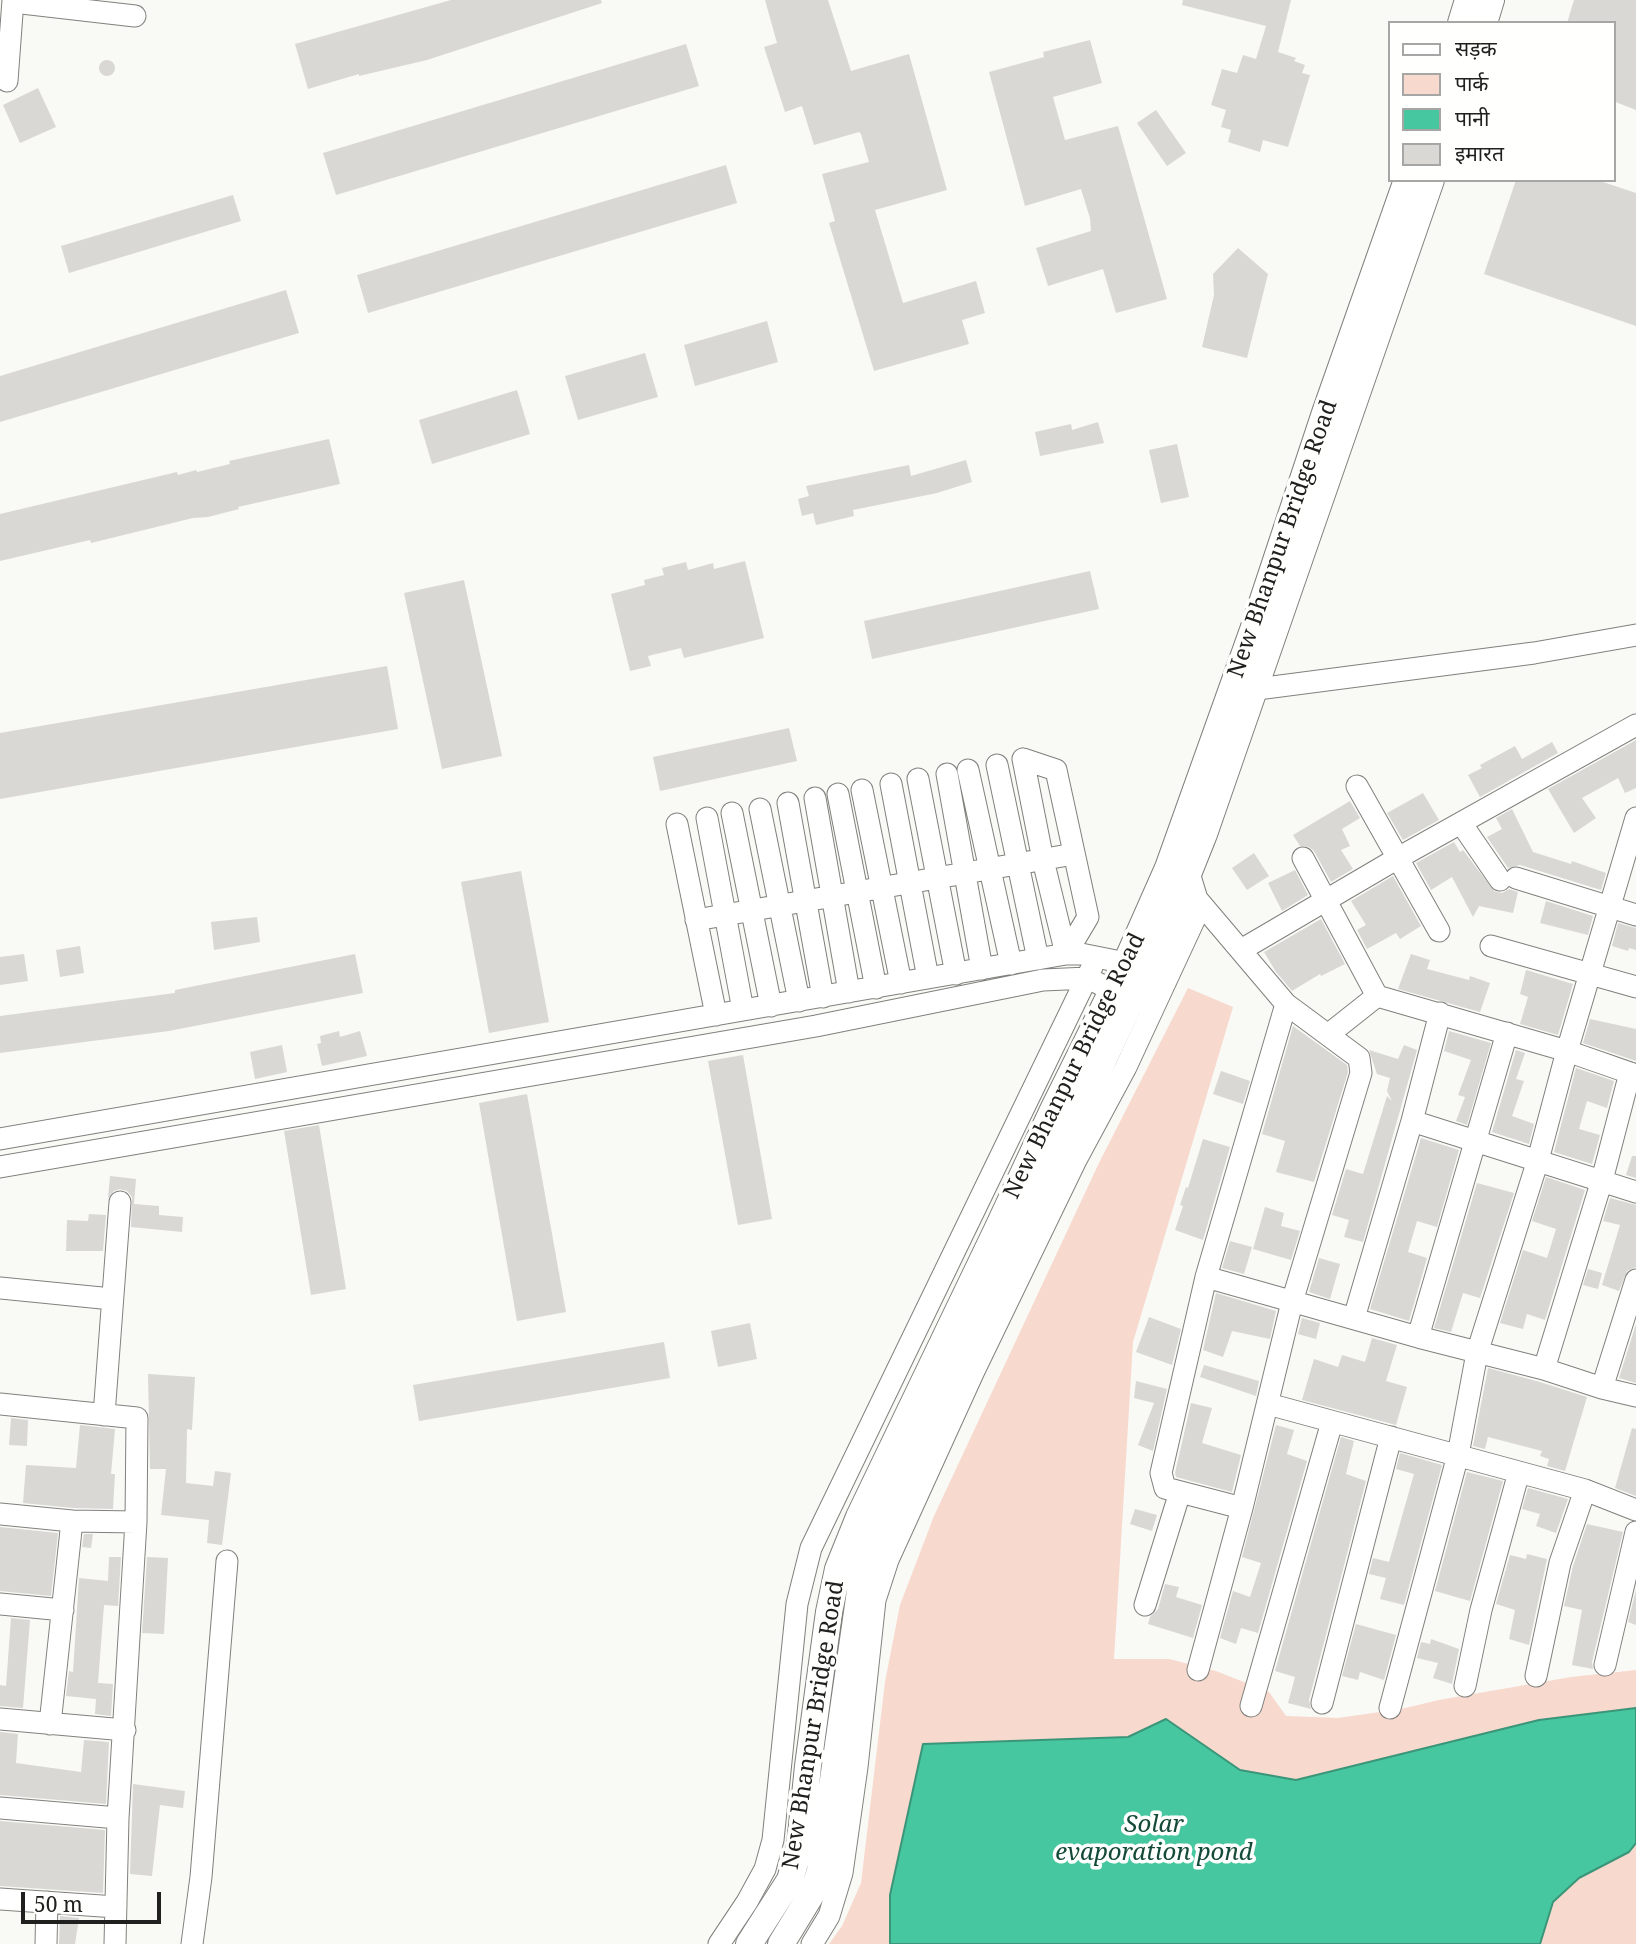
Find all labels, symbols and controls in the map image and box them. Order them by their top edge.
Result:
legend [1388,21,1615,182]
text: सड़क [1455,34,1497,62]
text: पार्क [1455,69,1489,97]
text: पानी [1455,104,1489,132]
text: इमारत [1455,139,1504,167]
street label: New Bhanpur Bridge Road [1222,396,1344,682]
street label: New Bhanpur Bridge Road [999,929,1151,1203]
street label: New Bhanpur Bridge Road [778,1579,850,1871]
water label: Solar evaporation pond [1055,1811,1253,1867]
scale bar [24,1878,164,1922]
text: 50 m [34,1890,83,1918]

